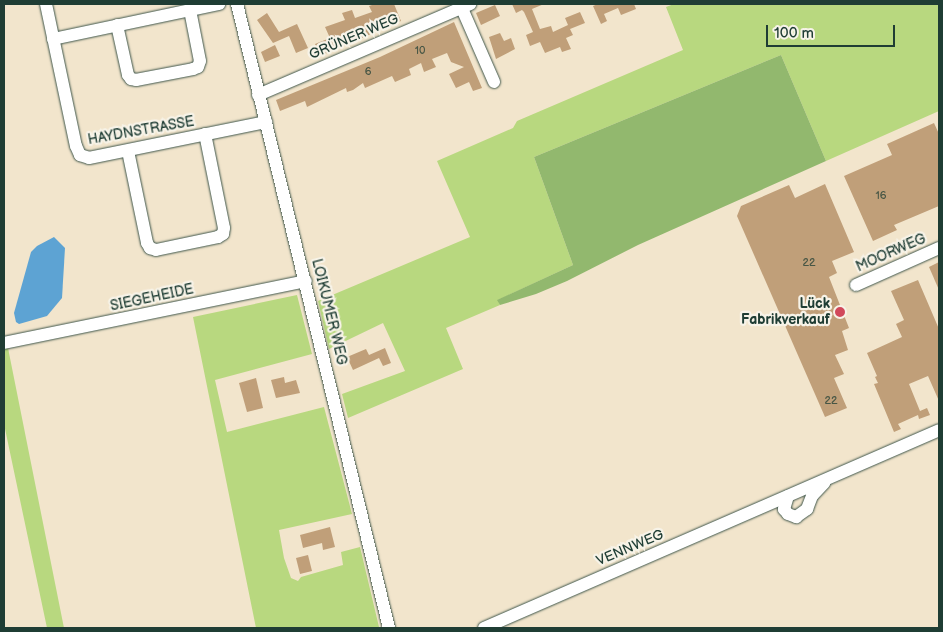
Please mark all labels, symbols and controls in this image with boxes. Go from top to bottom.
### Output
street label: GRÜNER WEG [306,10,402,64]
scale bar [768,15,897,47]
text: 100 m [774,24,814,43]
house number: 10 [415,44,425,58]
house number: 6 [365,65,371,79]
street label: HAYDNSTRASSE [87,113,195,149]
house number: 16 [876,189,886,203]
street label: MOORWEG [854,230,928,276]
house number: 22 [803,256,815,270]
street label: LOIKUMER WEG [308,257,350,367]
street label: SIEGEHEIDE [109,281,195,315]
place label: Lück Fabrikverkauf [741,296,830,328]
marker: Lück Fabrikverkauf [834,306,846,318]
house number: 22 [825,394,837,408]
street label: VENNWEG [594,526,666,570]

